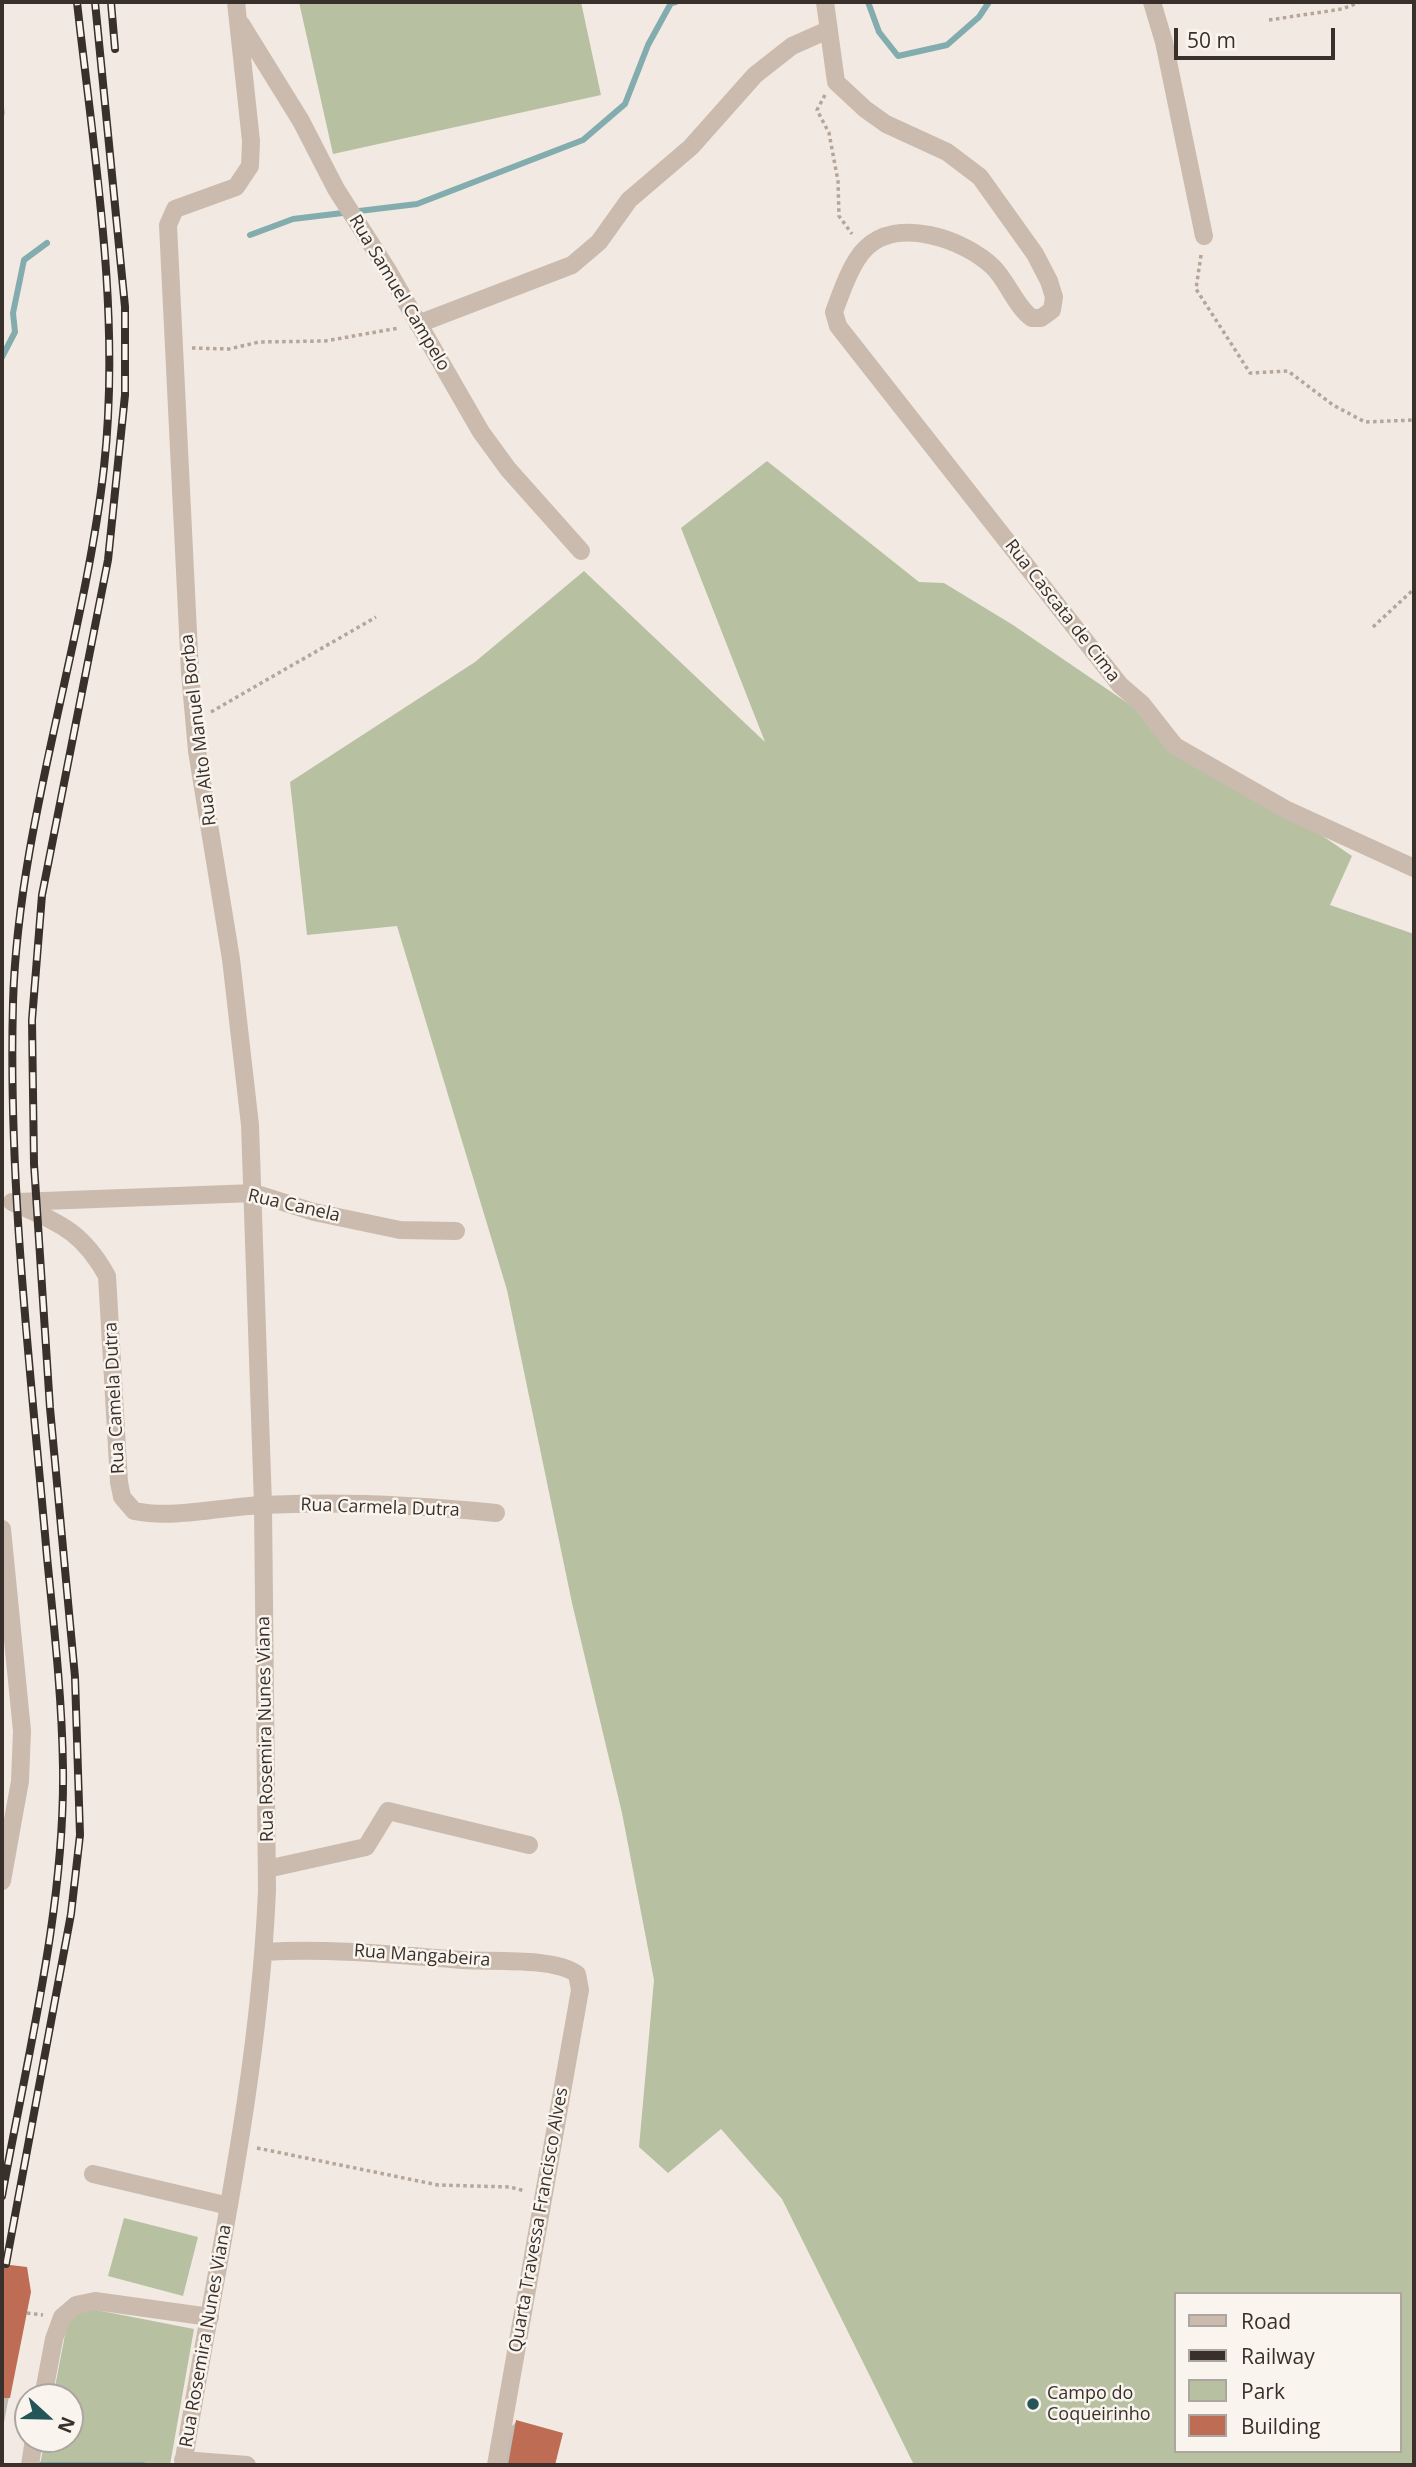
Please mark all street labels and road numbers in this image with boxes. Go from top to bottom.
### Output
street label: Rua Samuel Campelo [344,211,454,375]
street label: Rua Cascata de Cima [1000,535,1124,687]
street label: Rua Alto Manuel Borba [177,633,221,827]
street label: Rua Canela [246,1185,342,1227]
street label: Rua Camela Dutra [100,1322,130,1474]
street label: Rua Carmela Dutra [300,1494,460,1522]
street label: Rua Rosemira Nunes Viana [253,1616,279,1842]
street label: Rua Mangabeira [353,1940,491,1972]
street label: Quarta Travessa Francisco Alves [505,2086,573,2354]
street label: Rua Rosemira Nunes Viana [176,2223,236,2449]

